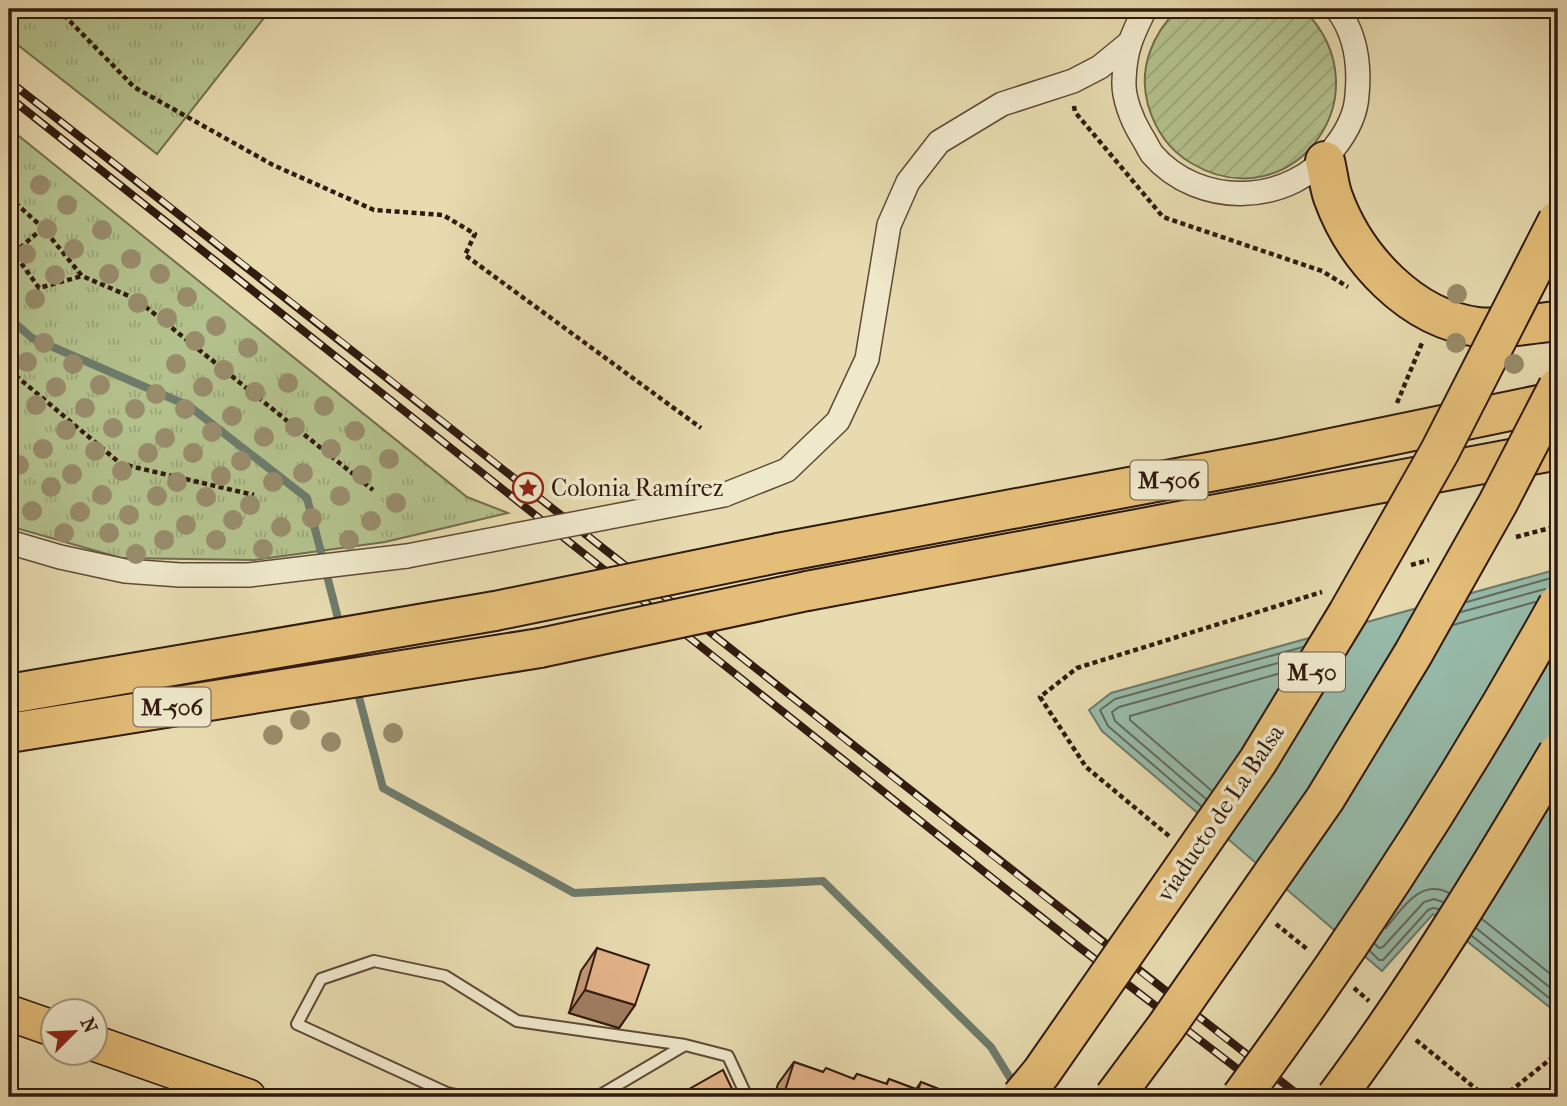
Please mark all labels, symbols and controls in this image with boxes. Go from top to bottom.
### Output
road number: M-506 [1130,460,1208,500]
place icon: Colonia Ramírez [511,471,545,505]
place label: Colonia Ramírez [551,474,724,502]
road number: M-50 [1279,652,1345,692]
road number: M-506 [134,688,210,726]
street label: viaducto de La Balsa [1150,718,1290,907]
north arrow [38,998,108,1068]
text: N [76,1014,102,1037]

